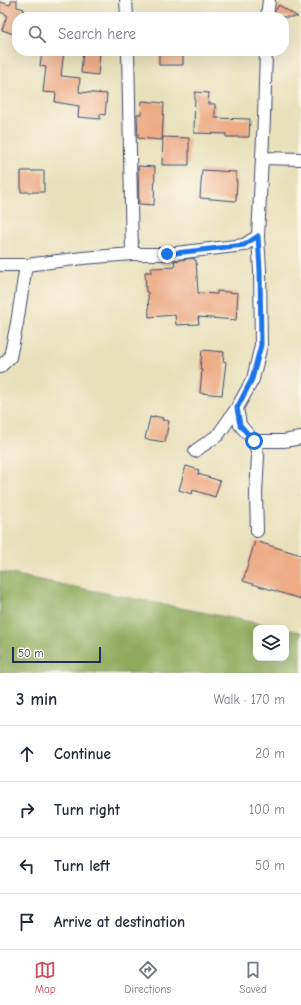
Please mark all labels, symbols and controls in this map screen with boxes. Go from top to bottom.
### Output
search box [12,12,289,56]
icon: search [26,23,48,45]
text: Search here [58,25,136,43]
route end [158,245,176,263]
route start [245,432,263,450]
map controls [253,625,289,661]
button: layers [253,625,289,661]
scale bar [12,645,101,664]
text: 50 m [18,647,43,660]
text: 3 min [16,690,57,709]
text: Walk · 170 m [213,692,285,707]
icon: ahead [16,743,38,765]
text: Continue [54,745,111,763]
text: 20 m [255,746,285,761]
icon: right [16,799,38,821]
text: Turn right [54,801,120,819]
text: 100 m [249,802,285,817]
icon: left [16,855,38,877]
text: Turn left [54,857,110,875]
text: 50 m [255,858,285,873]
icon: arrive [16,911,38,933]
text: Arrive at destination [54,913,185,931]
tab: Map [34,959,56,996]
tab: Directions [124,959,171,996]
tab: Saved [239,959,267,996]

